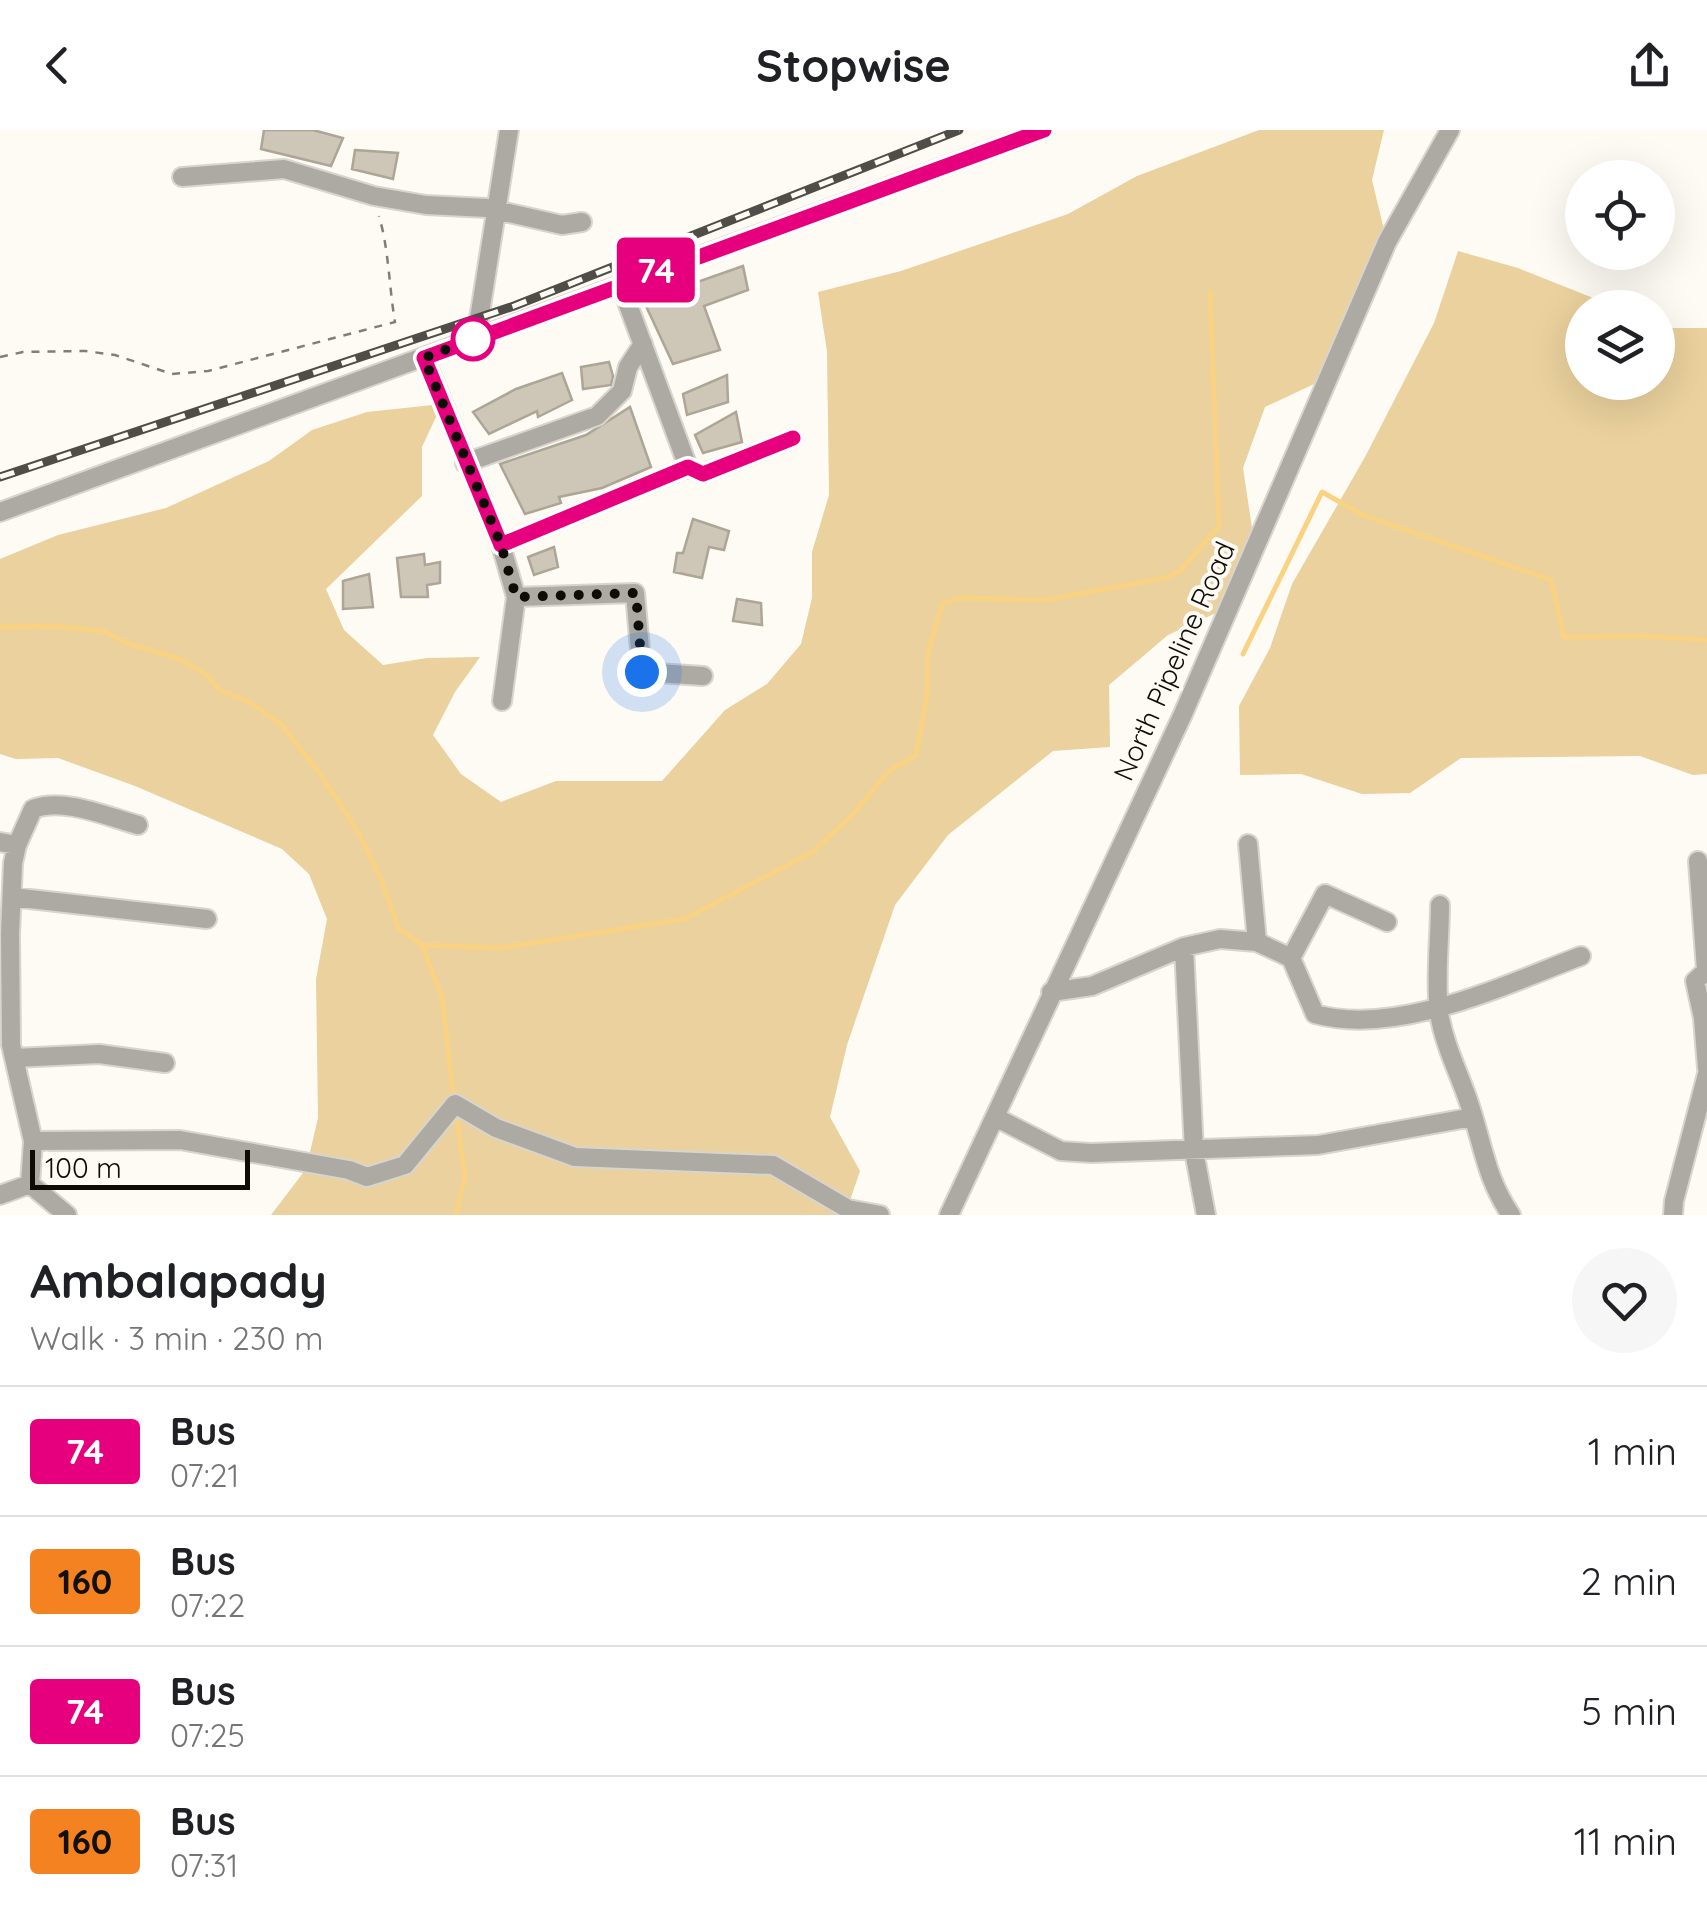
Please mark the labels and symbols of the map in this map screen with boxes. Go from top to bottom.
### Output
line badge: 74 [611,238,701,302]
unlabelled marker [452,318,494,360]
street label: North Pipeline Road [1105,536,1242,786]
your location [617,647,667,697]
scale bar [30,1145,250,1190]

